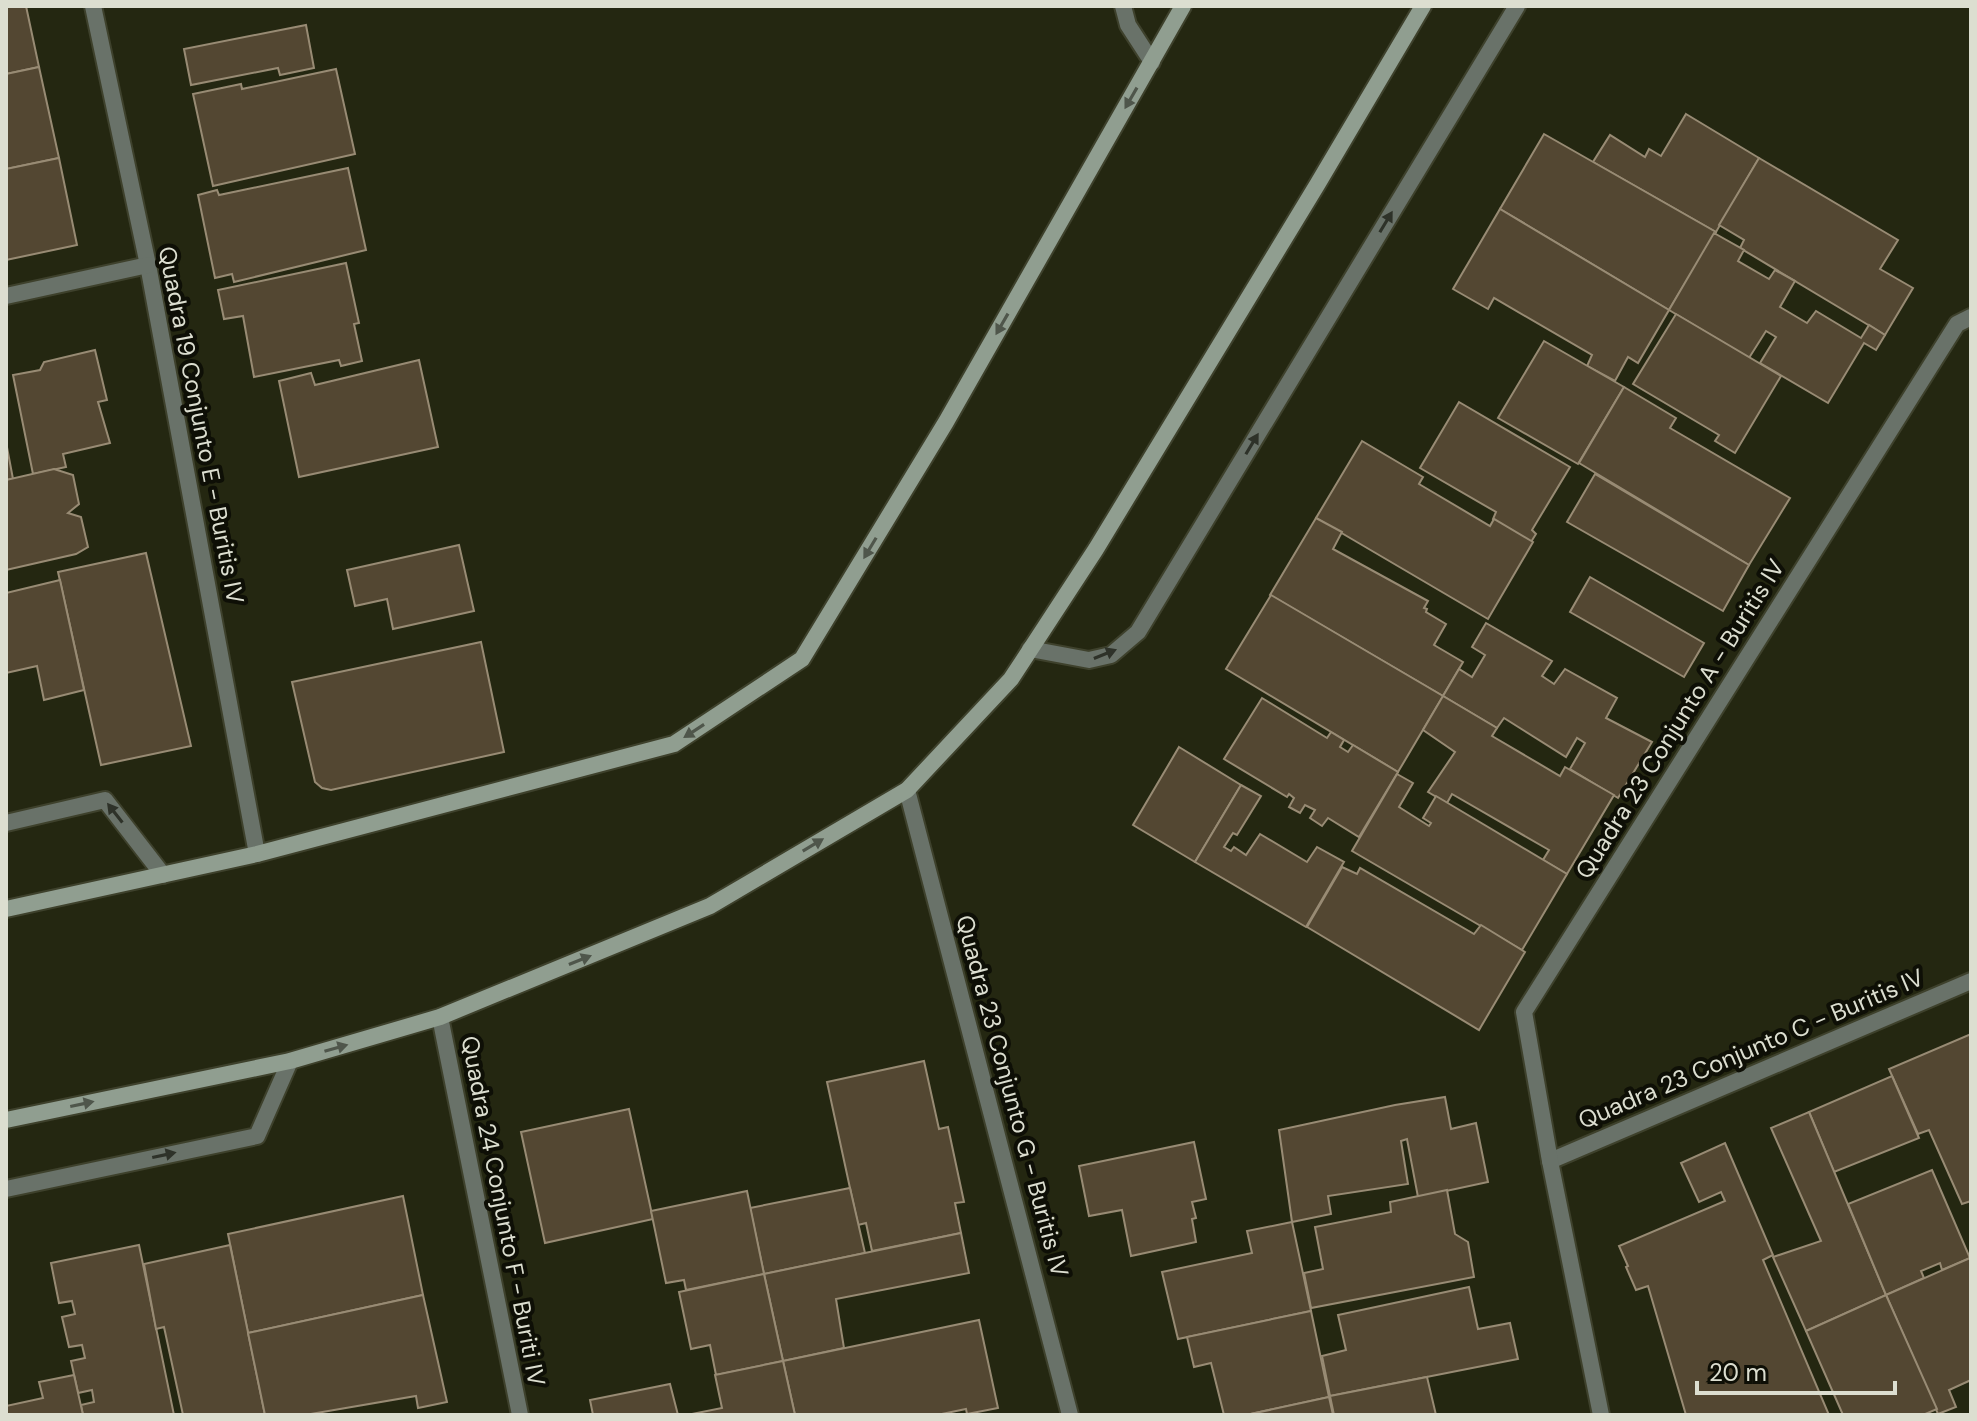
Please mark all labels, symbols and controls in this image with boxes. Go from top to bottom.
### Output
one-way arrow [1124,87,1138,109]
one-way arrow [1379,211,1393,233]
street label: Quadra 19 Conjunto E - Buritis IV [152,244,251,606]
one-way arrow [995,313,1009,335]
one-way arrow [1245,433,1259,455]
one-way arrow [863,537,877,559]
street label: Quadra 23 Conjunto A - Buritis IV [1568,553,1791,884]
one-way arrow [1094,647,1118,660]
one-way arrow [683,723,705,737]
one-way arrow [108,803,124,823]
one-way arrow [802,838,824,852]
street label: Quadra 23 Conjunto G - Buritis IV [949,911,1076,1280]
one-way arrow [568,953,592,966]
street label: Quadra 23 Conjunto C - Buritis IV [1573,961,1928,1136]
street label: Quadra 24 Conjunto F - Buriti IV [454,1033,553,1389]
one-way arrow [324,1041,348,1054]
one-way arrow [70,1098,95,1110]
one-way arrow [152,1148,177,1161]
scale bar [1697,1345,1895,1395]
text: 20 m [1709,1357,1767,1388]

